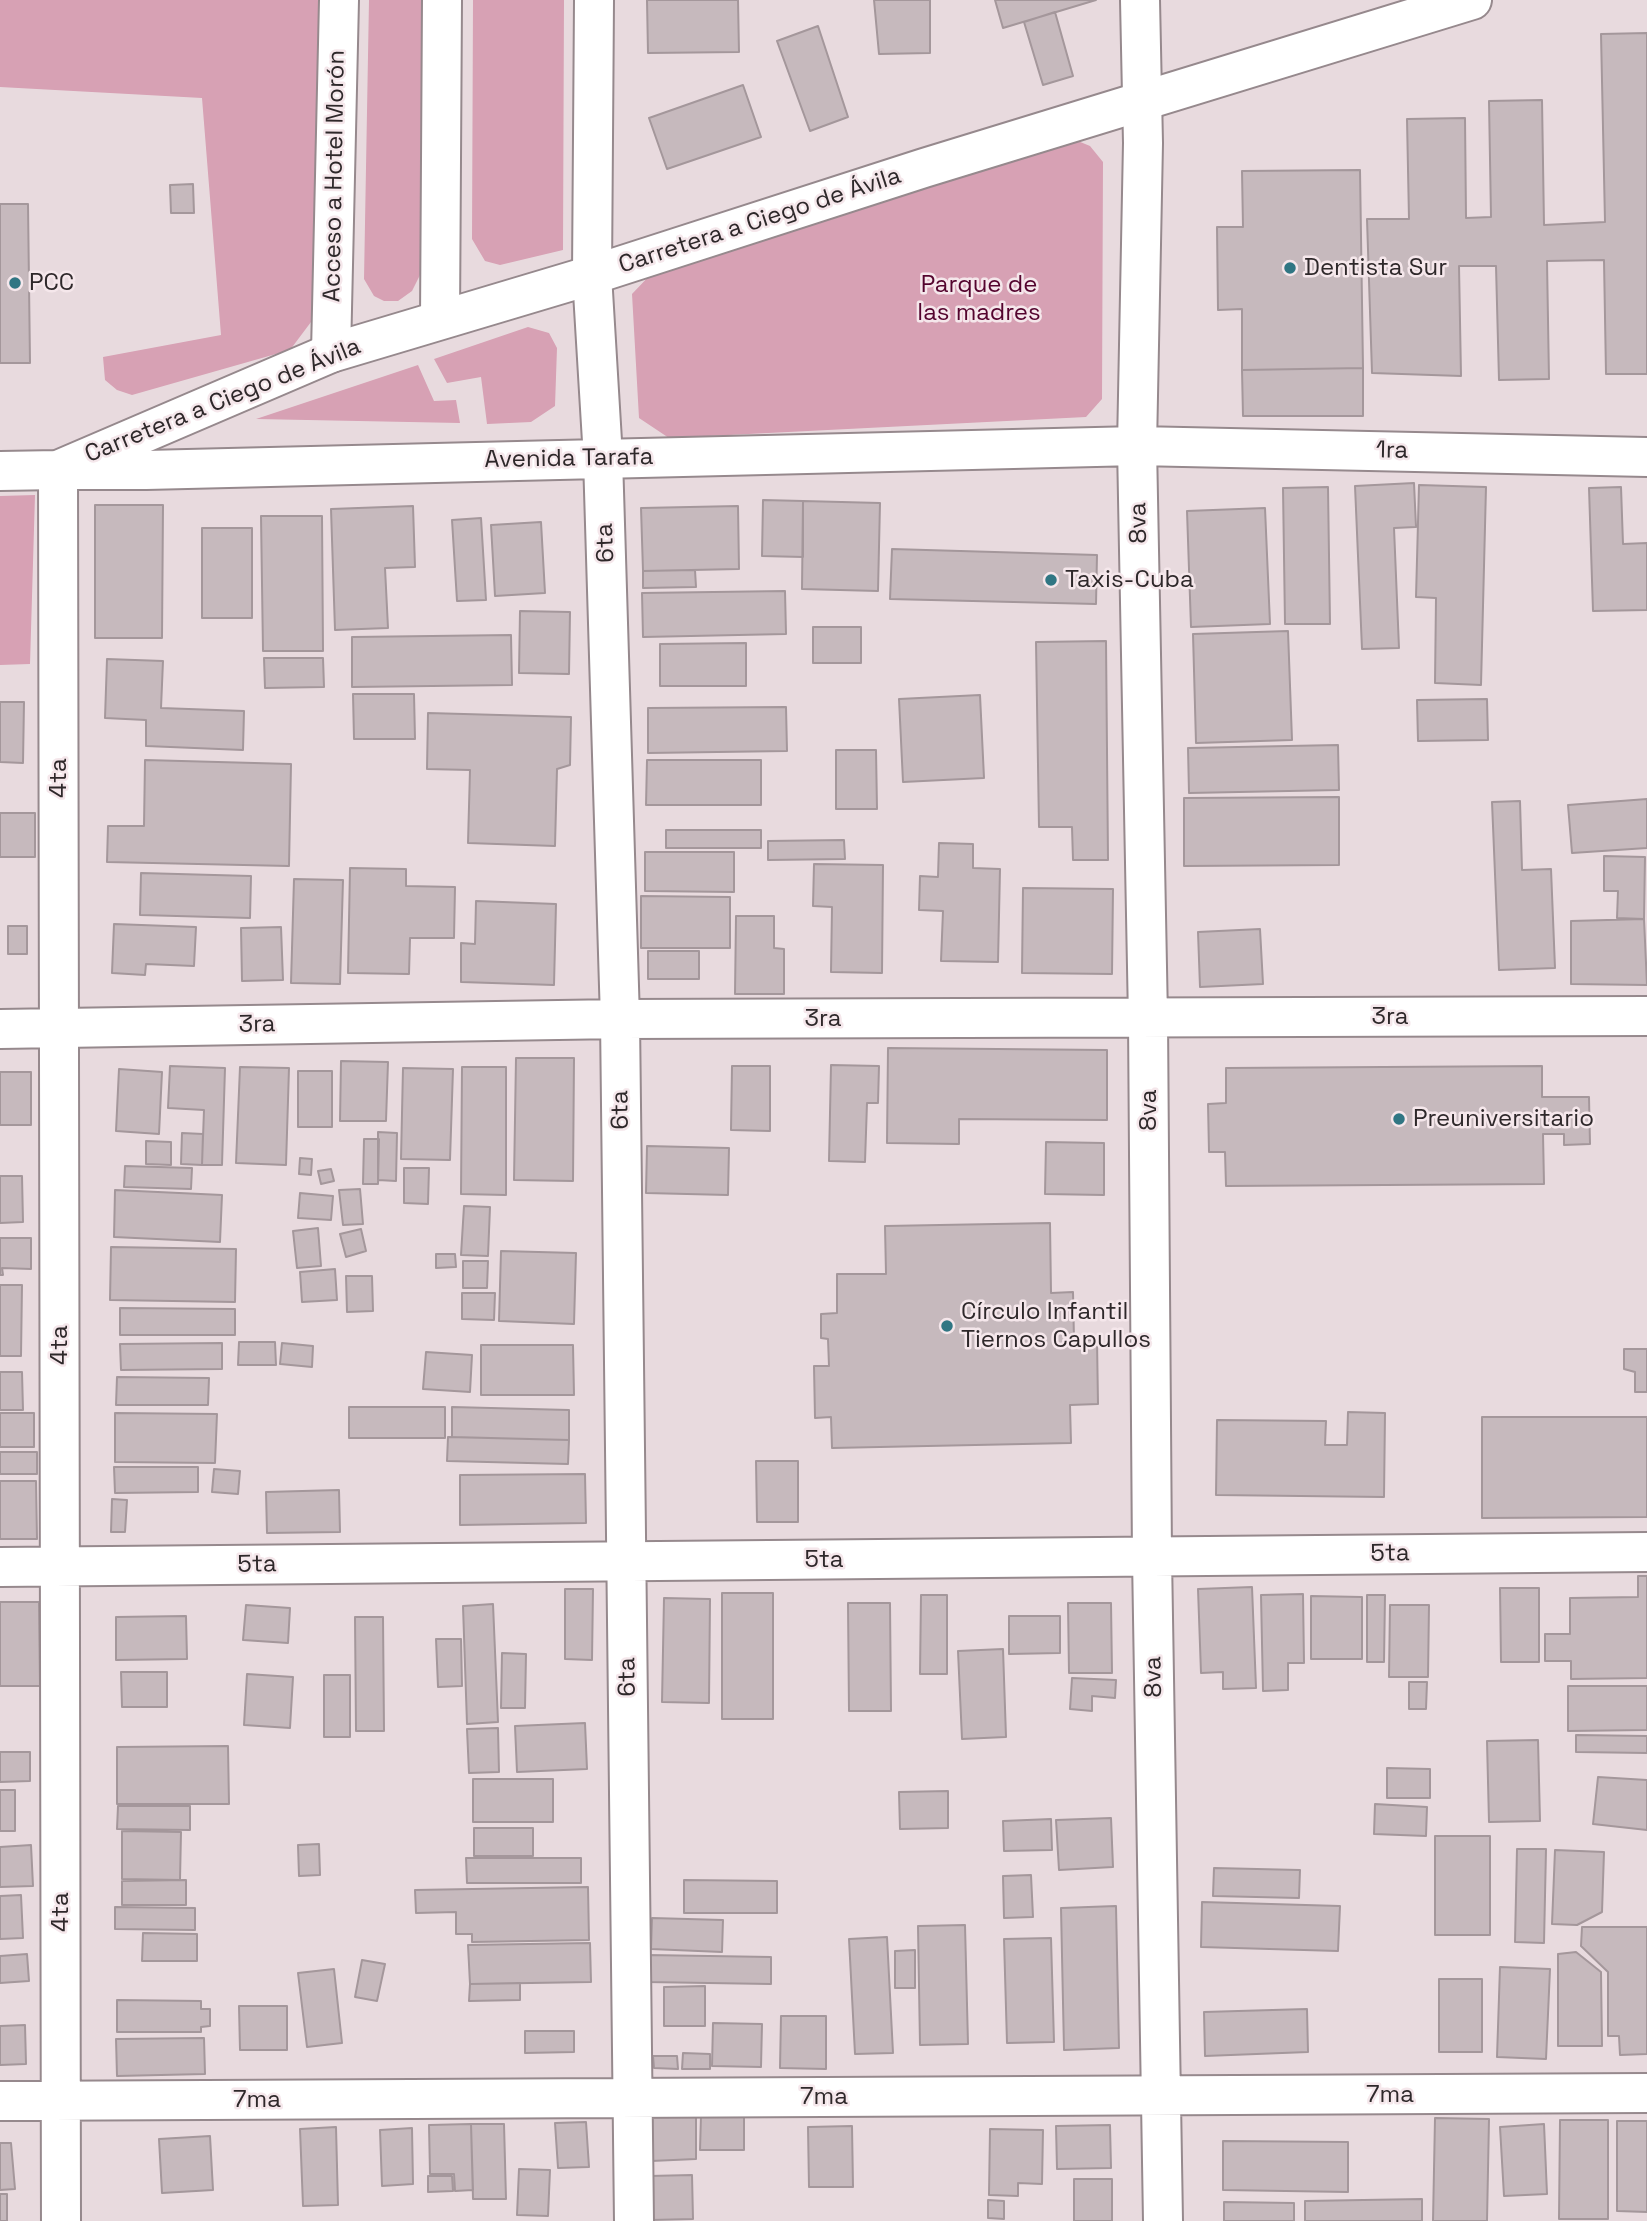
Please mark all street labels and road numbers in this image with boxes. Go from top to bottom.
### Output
street label: Acceso a Hotel Morón [318,50,352,302]
street label: Carretera a Ciego de Ávila [615,162,905,280]
street label: Carretera a Ciego de Ávila [81,332,365,470]
street label: 1ra [1376,436,1408,466]
street label: Avenida Tarafa [484,443,654,475]
street label: 8va [1124,502,1154,544]
street label: 6ta [591,523,621,563]
street label: 4ta [45,758,73,798]
street label: 3ra [1372,1003,1408,1031]
street label: 3ra [805,1005,841,1033]
street label: 3ra [238,1010,276,1040]
street label: 8va [1135,1089,1163,1131]
street label: 6ta [606,1090,636,1130]
street label: 4ta [46,1325,74,1365]
street label: 5ta [1370,1539,1410,1569]
street label: 5ta [804,1546,844,1574]
street label: 5ta [237,1550,277,1580]
street label: 8va [1139,1656,1169,1698]
street label: 6ta [613,1657,643,1697]
street label: 4ta [47,1892,75,1932]
street label: 7ma [1366,2081,1414,2109]
street label: 7ma [800,2083,848,2111]
street label: 7ma [233,2086,281,2114]

